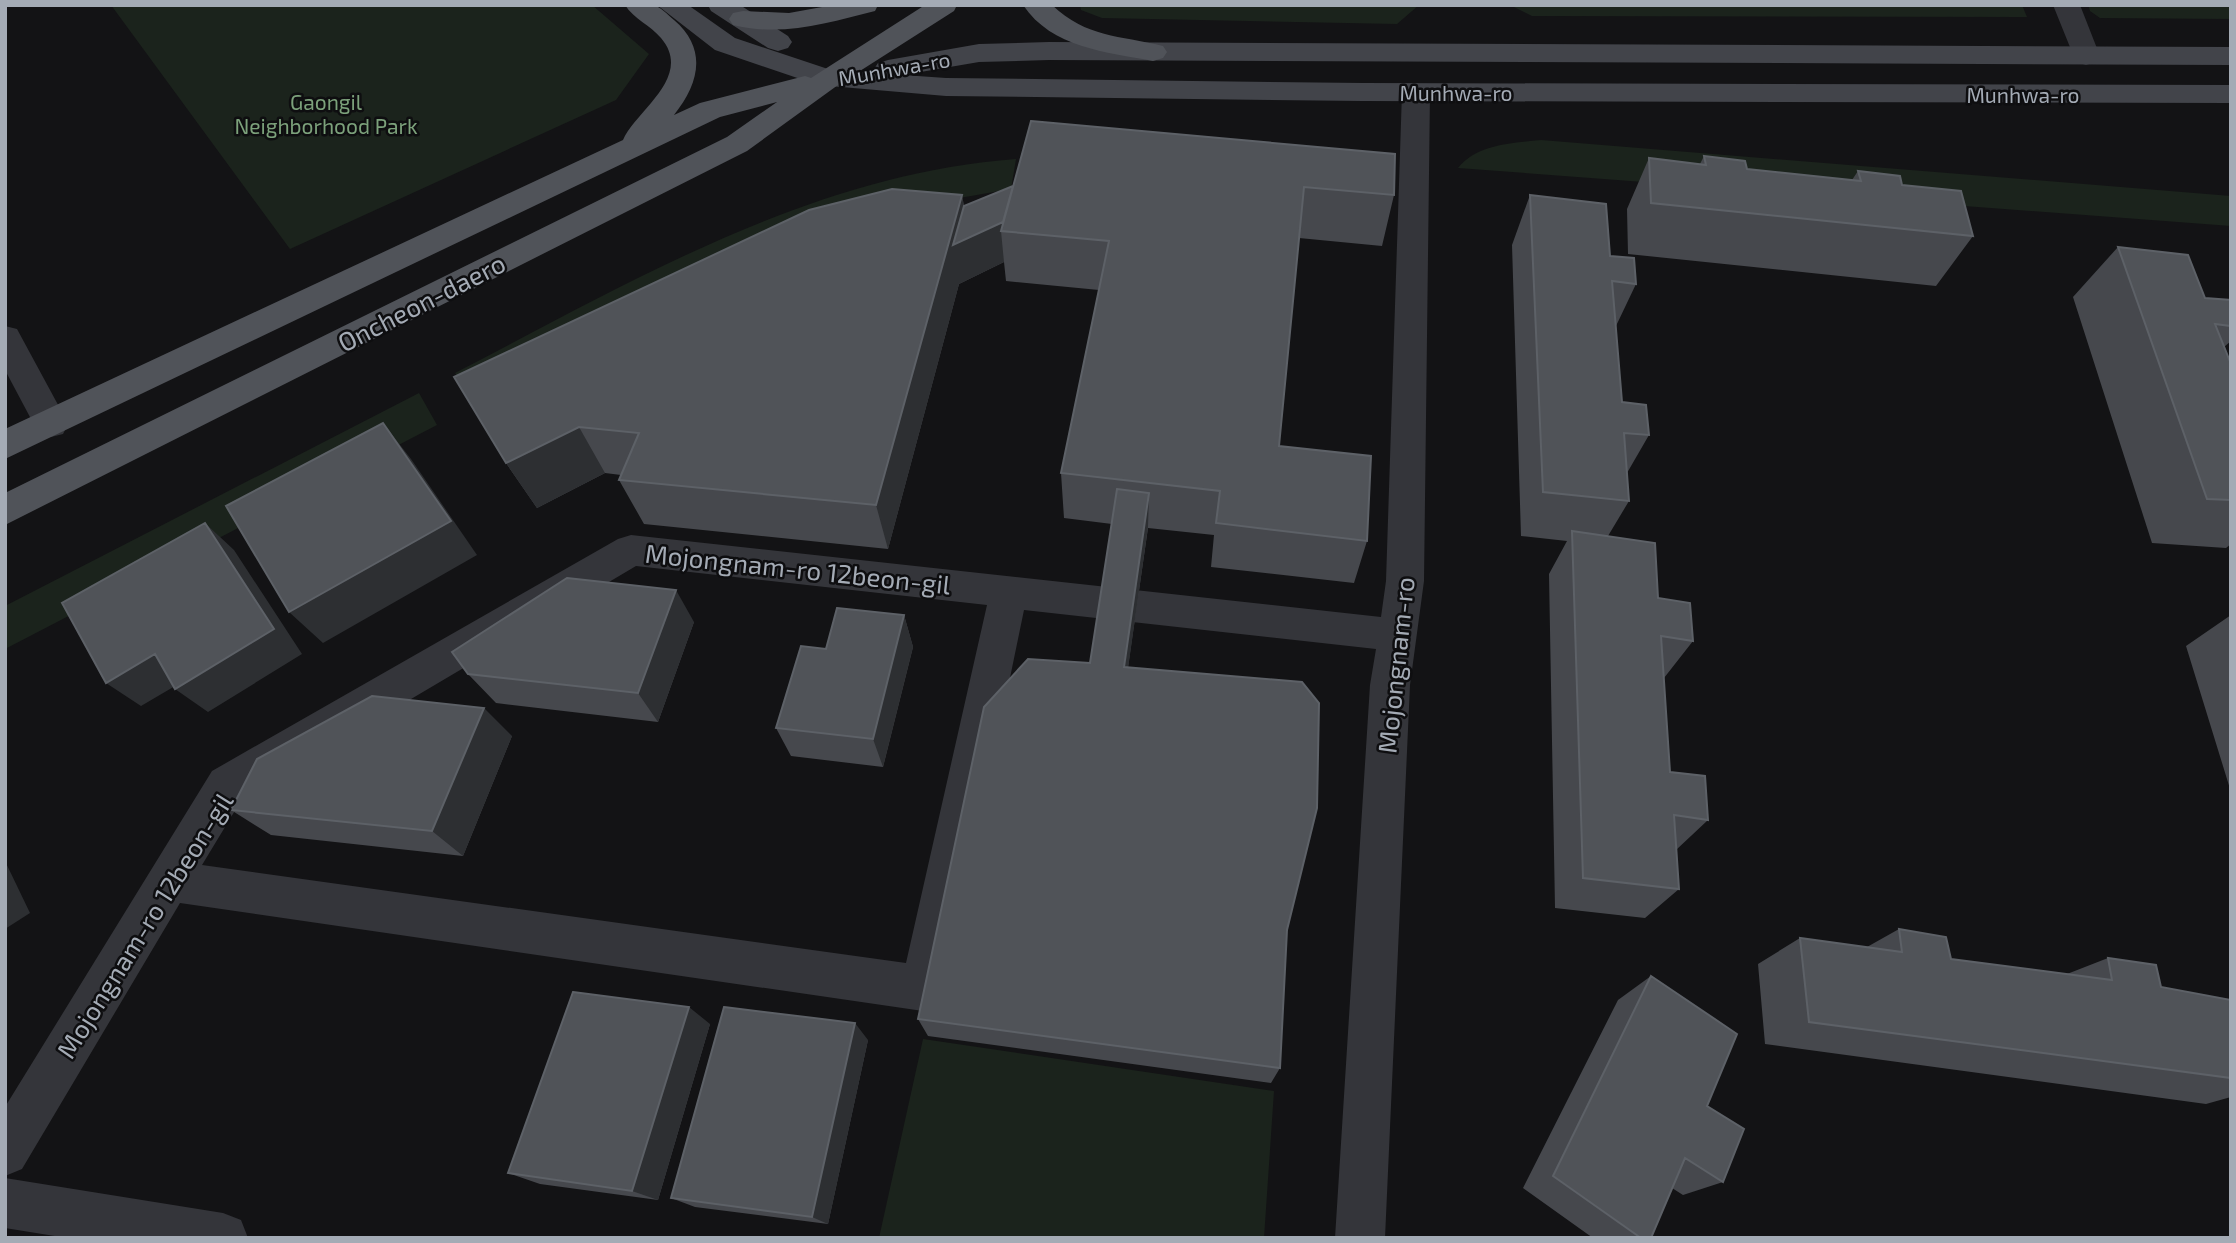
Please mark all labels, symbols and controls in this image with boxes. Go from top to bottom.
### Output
street label: Munhwa-ro [836,46,952,90]
street label: Munhwa-ro [1399,80,1513,105]
street label: Munhwa-ro [1966,82,2080,107]
park label: Gaongil Neighborhood Park [234,89,418,138]
street label: Oncheon-daero [332,246,510,358]
street label: Mojongnam-ro 12beon-gil [644,537,953,599]
street label: Mojongnam-ro [1370,575,1420,755]
street label: Mojongnam-ro 12beon-gil [50,786,239,1063]

